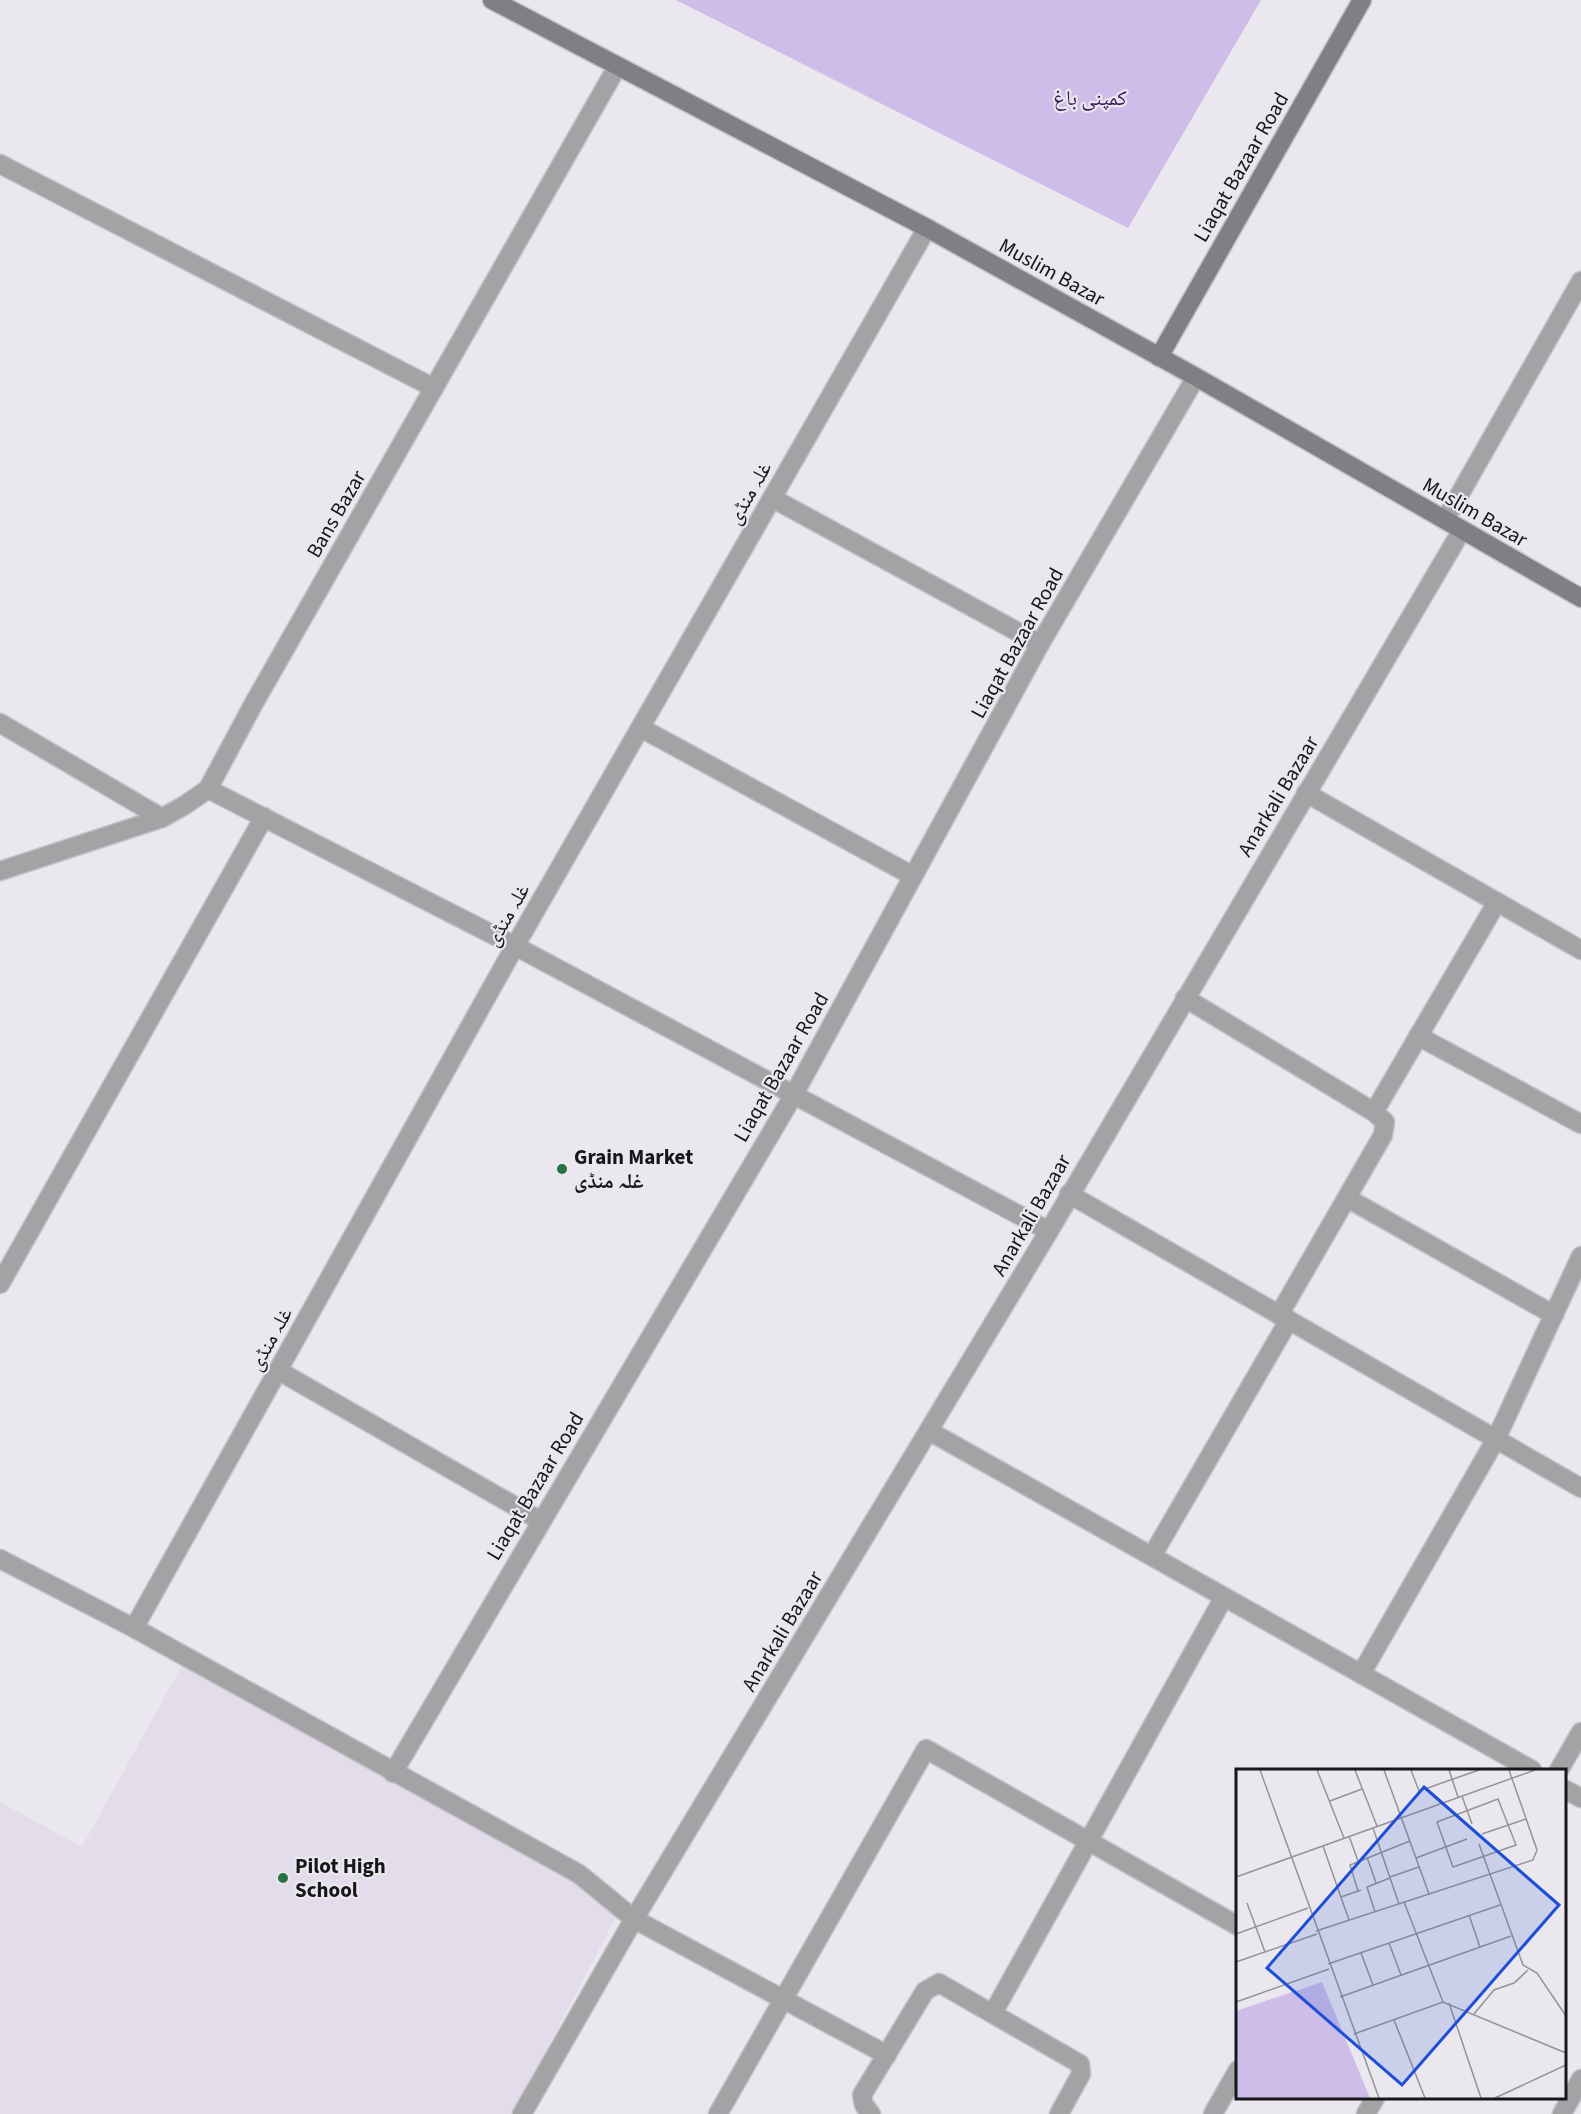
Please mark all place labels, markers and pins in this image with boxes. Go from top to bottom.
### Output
place label: Grain Market غلہ منڈی [574,1142,693,1196]
marker: Grain Market غلہ منڈی [555,1162,569,1176]
place label: Pilot High School [295,1851,386,1905]
marker: Pilot High School [276,1871,290,1885]

